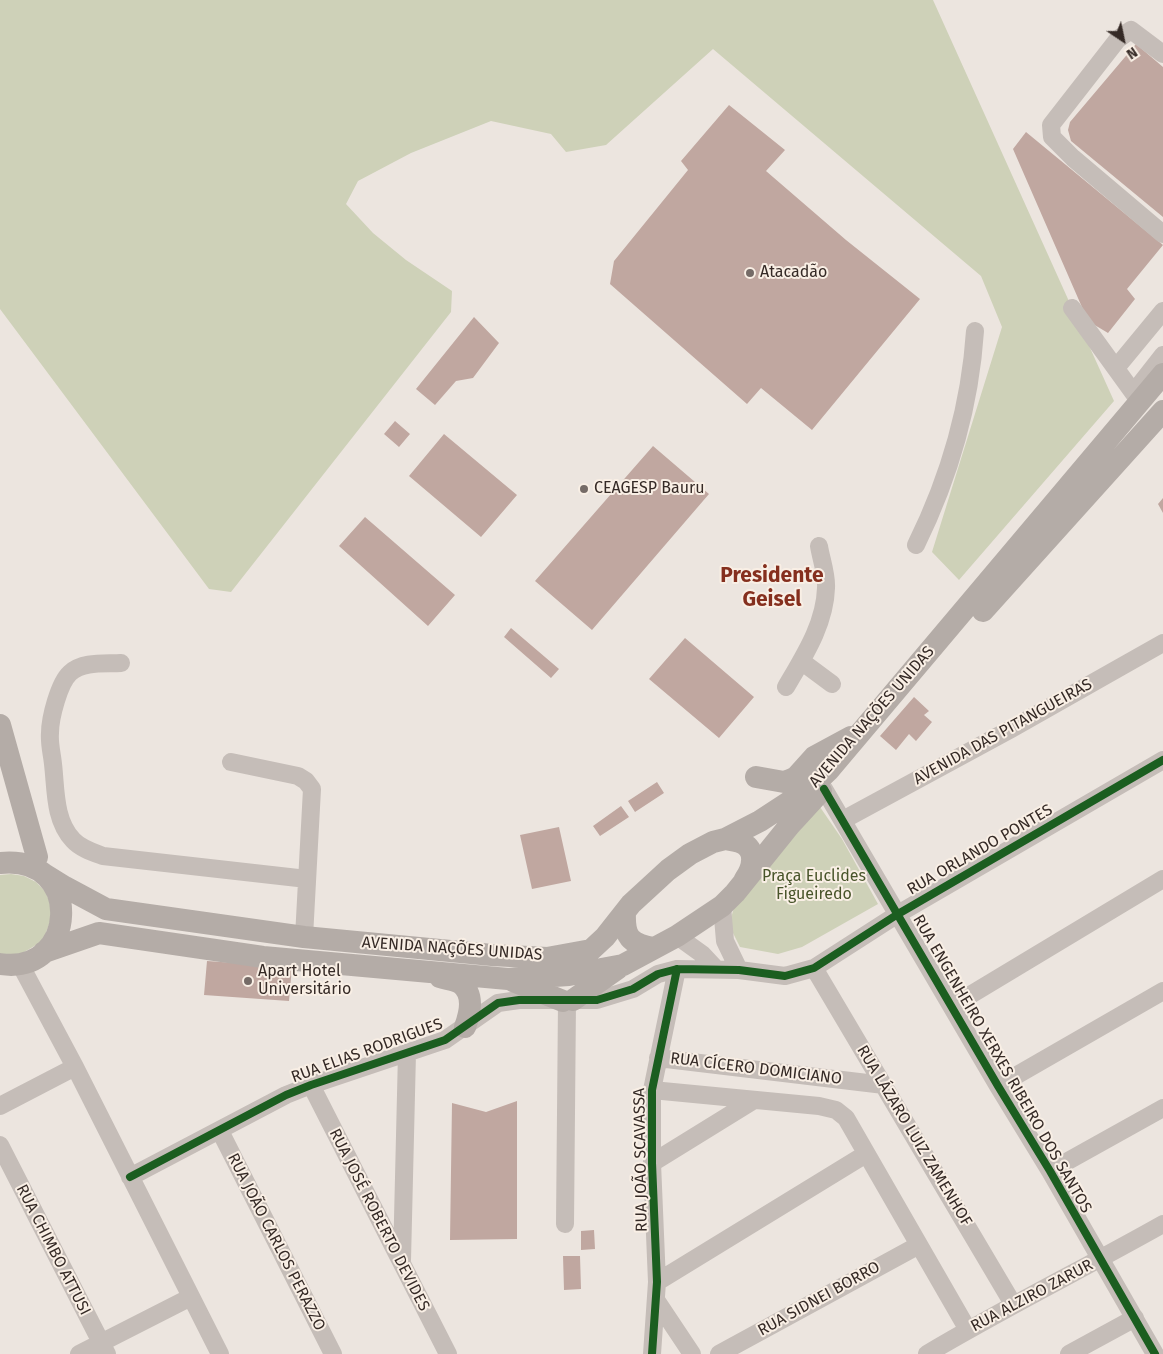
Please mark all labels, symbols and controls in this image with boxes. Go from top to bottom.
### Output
north arrow [1098,15,1148,65]
text: N [1123,43,1140,62]
place label: Atacadão [760,263,827,283]
marker: Atacadão [744,267,756,279]
place label: CEAGESP Bauru [594,479,705,499]
marker: CEAGESP Bauru [578,483,590,495]
district label: Presidente Geisel [720,563,824,613]
street label: AVENIDA NAÇÕES UNIDAS [805,642,939,792]
street label: AVENIDA DAS PITANGUEIRAS [910,675,1096,789]
street label: RUA ORLANDO PONTES [904,801,1056,899]
park label: Praça Euclides Figueiredo [762,867,866,905]
street label: RUA ENGENHEIRO XERXES RIBEIRO DOS SANTOS [908,911,1096,1217]
street label: AVENIDA NAÇÕES UNIDAS [361,933,543,965]
place label: Apart Hotel Universitário [258,962,351,1000]
marker: Apart Hotel Universitário [242,975,254,987]
street label: RUA ELIAS RODRIGUES [289,1015,445,1087]
street label: RUA LÁZARO LUIZ ZAMENHOF [852,1042,976,1230]
street label: RUA CÍCERO DOMICIANO [669,1049,843,1089]
street label: RUA JOÃO SCAVASSA [630,1088,652,1232]
street label: RUA JOSÉ ROBERTO DEVIDES [325,1126,433,1314]
street label: RUA JOÃO CARLOS PERAZZO [223,1150,329,1334]
street label: RUA CHIMBO ATTUSI [12,1181,94,1319]
street label: RUA ALZIRO ZARUR [968,1256,1096,1336]
street label: RUA SIDNEI BORRO [755,1257,883,1341]

